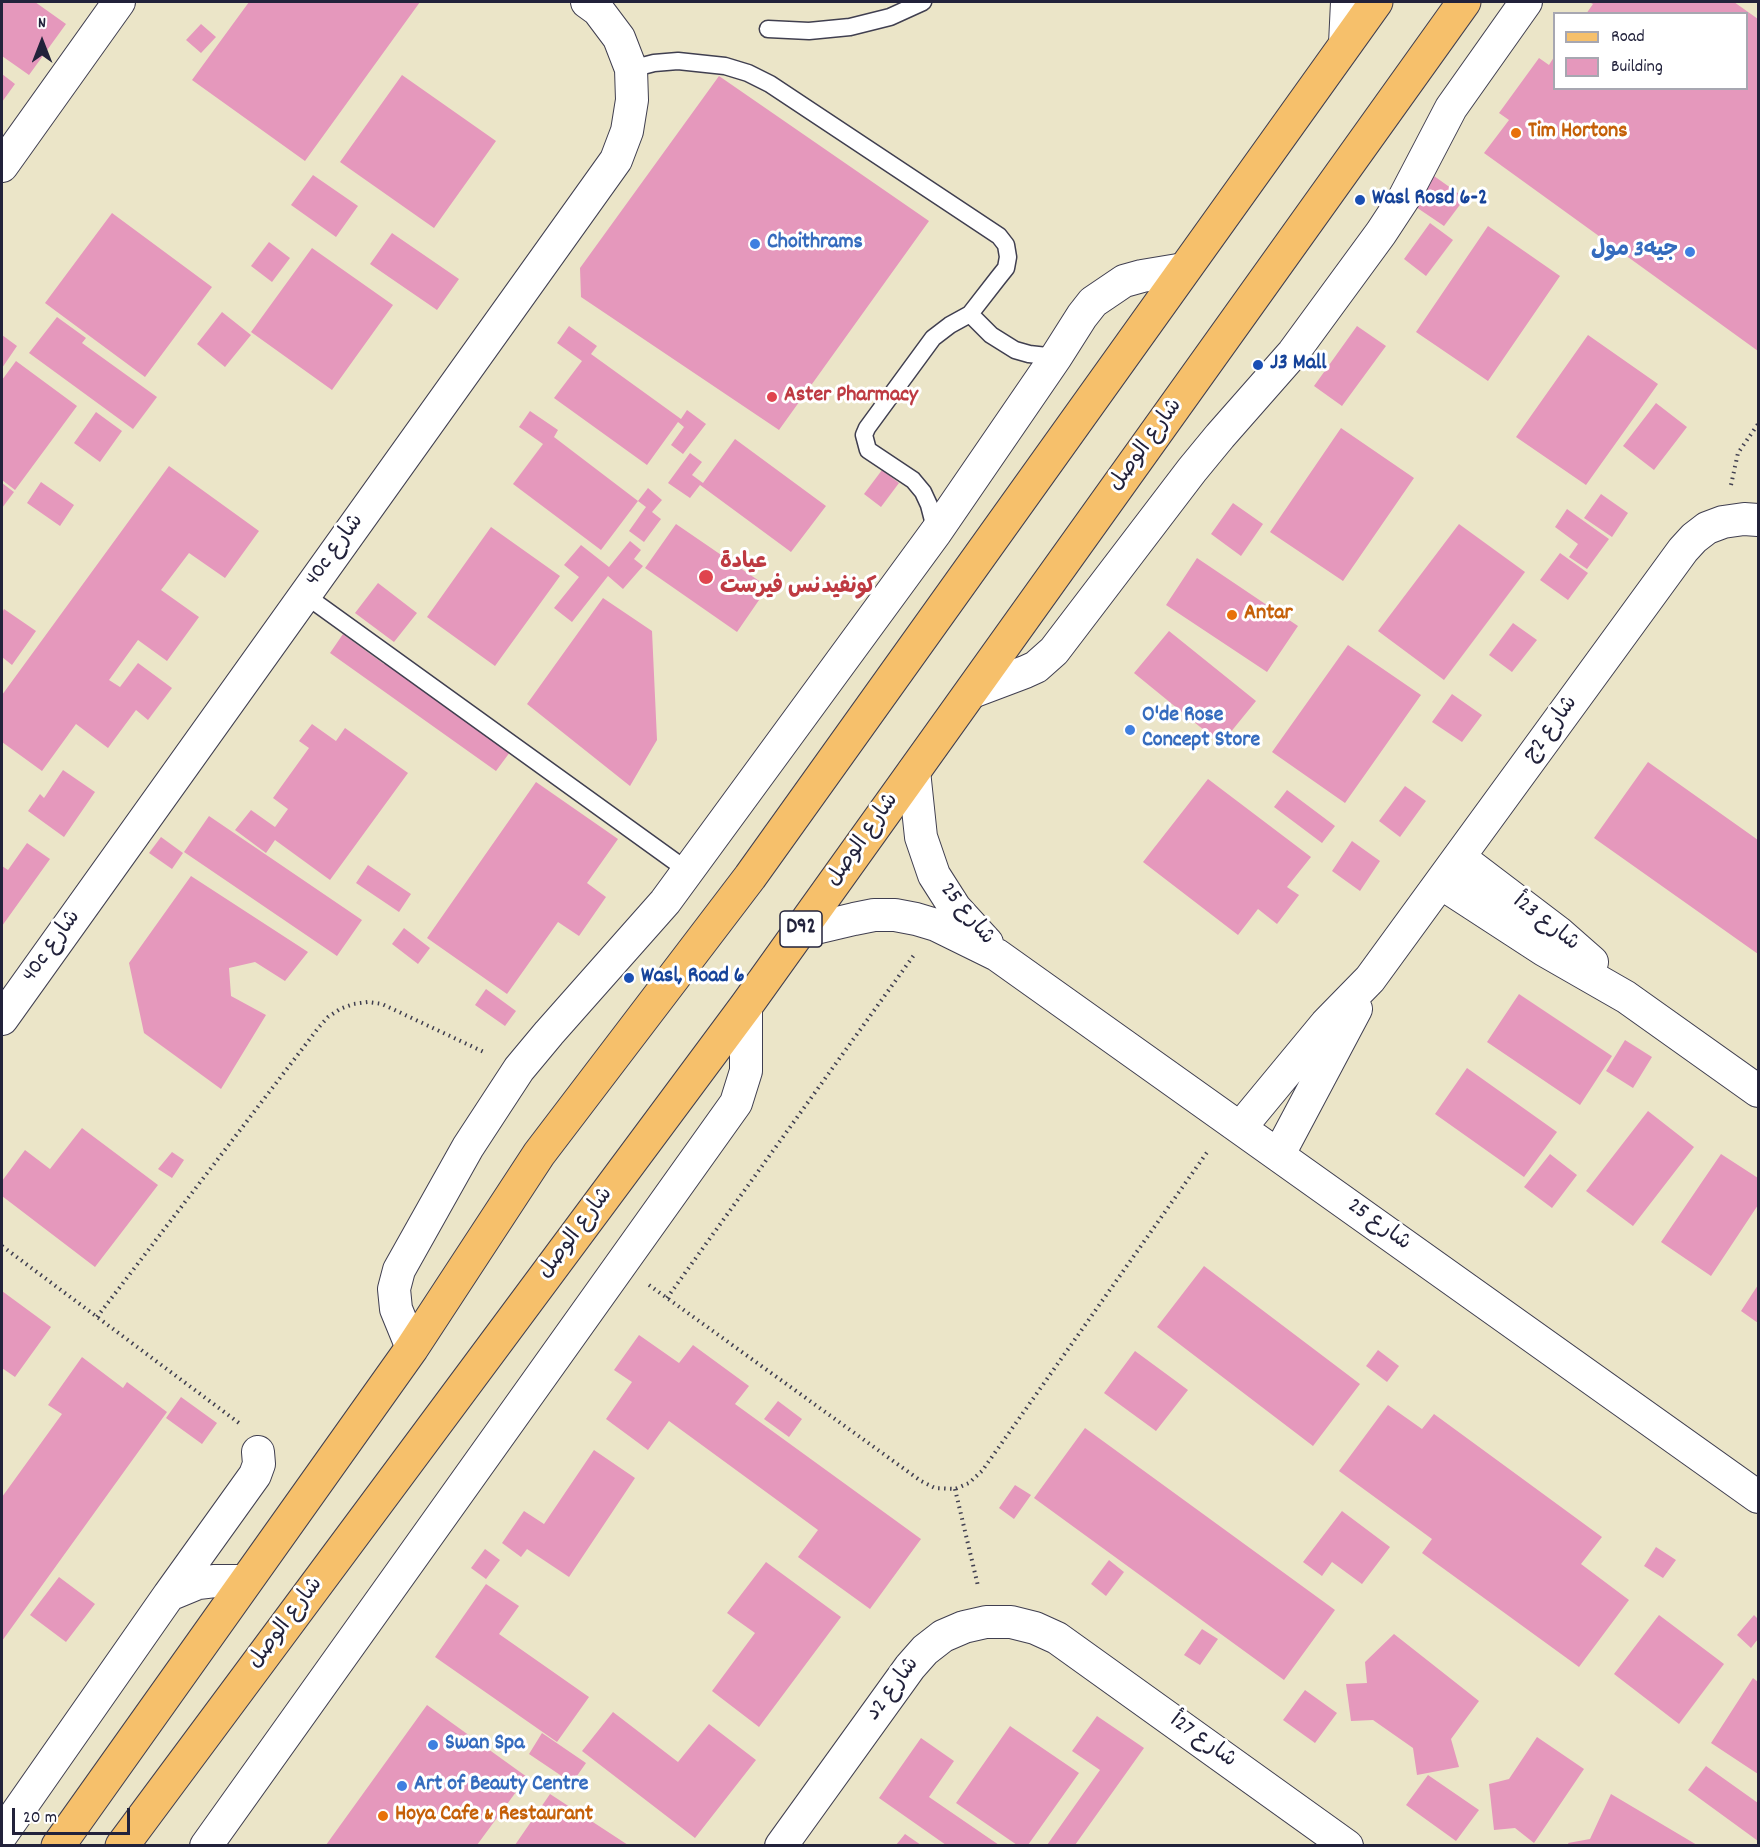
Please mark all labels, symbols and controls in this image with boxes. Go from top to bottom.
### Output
north arrow [12,12,72,72]
text: N [38,12,46,35]
legend [1553,12,1748,90]
text: Road [1611,25,1645,50]
text: Building [1611,55,1663,80]
place label: Tim Hortons [1528,120,1628,146]
marker: Tim Hortons [1509,126,1523,140]
place label: Wasl Rosd 6-2 [1372,187,1488,213]
marker: Wasl Rosd 6-2 [1353,193,1367,207]
place label: Choithrams [767,231,863,257]
marker: Choithrams [748,237,762,251]
place label: جيه3 مول [1591,239,1678,265]
marker: جيه3 مول [1683,245,1697,259]
place label: J3 Mall [1270,352,1326,378]
marker: J3 Mall [1251,358,1265,372]
place label: Aster Pharmacy [784,384,918,410]
marker: Aster Pharmacy [765,390,779,404]
street label: شارع الوصل [1104,394,1190,498]
street label: 40c شارع [301,510,371,592]
place label: عيادة كونفيدنس فيرست [720,551,877,602]
marker: عيادة كونفيدنس فيرست [697,568,715,586]
place label: Antar [1244,602,1293,628]
marker: Antar [1225,608,1239,622]
street label: شارع 2ج [1519,692,1585,768]
place label: O'de Rose Concept Store [1142,704,1260,756]
marker: O'de Rose Concept Store [1123,723,1137,737]
street label: شارع الوصل [822,789,906,893]
street label: شارع 25 [933,879,999,951]
street label: شارع 23أ [1506,890,1584,958]
street label: 40c شارع [18,906,88,988]
road number: D92 [780,911,822,947]
place label: Wasl, Road 6 [641,965,745,991]
marker: Wasl, Road 6 [622,971,636,985]
street label: شارع الوصل [534,1183,620,1285]
street label: شارع 25 [1341,1194,1415,1258]
street label: شارع الوصل [244,1573,330,1675]
street label: شارع 2د [862,1653,926,1727]
street label: شارع 27أ [1163,1709,1241,1775]
place label: Swan Spa [445,1732,525,1758]
marker: Swan Spa [426,1738,440,1752]
place label: Art of Beauty Centre [414,1773,589,1799]
marker: Art of Beauty Centre [395,1779,409,1793]
scale bar [15,1796,134,1834]
place label: Hoya Cafe & Restaurant [395,1803,593,1829]
text: 20 m [23,1806,57,1831]
marker: Hoya Cafe & Restaurant [376,1809,390,1823]

